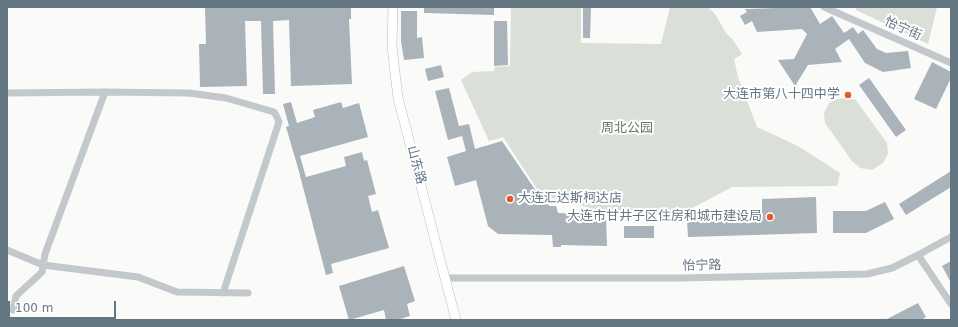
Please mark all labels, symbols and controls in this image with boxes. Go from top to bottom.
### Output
street label: 怡宁街 [882,14,924,44]
place label: 大连市第八十四中学 [723,87,840,103]
marker: 大连市第八十四中学 [843,90,853,100]
park label: 周北公园 [601,121,653,137]
street label: 山东路 [403,144,429,186]
place label: 大连汇达斯柯达店 [518,191,622,207]
marker: 大连汇达斯柯达店 [505,194,515,204]
place label: 大连市甘井子区住房和城市建设局 [567,209,762,225]
marker: 大连市甘井子区住房和城市建设局 [765,212,775,222]
street label: 怡宁路 [682,258,722,274]
scale bar [10,293,118,319]
text: 100 m [15,301,53,315]

